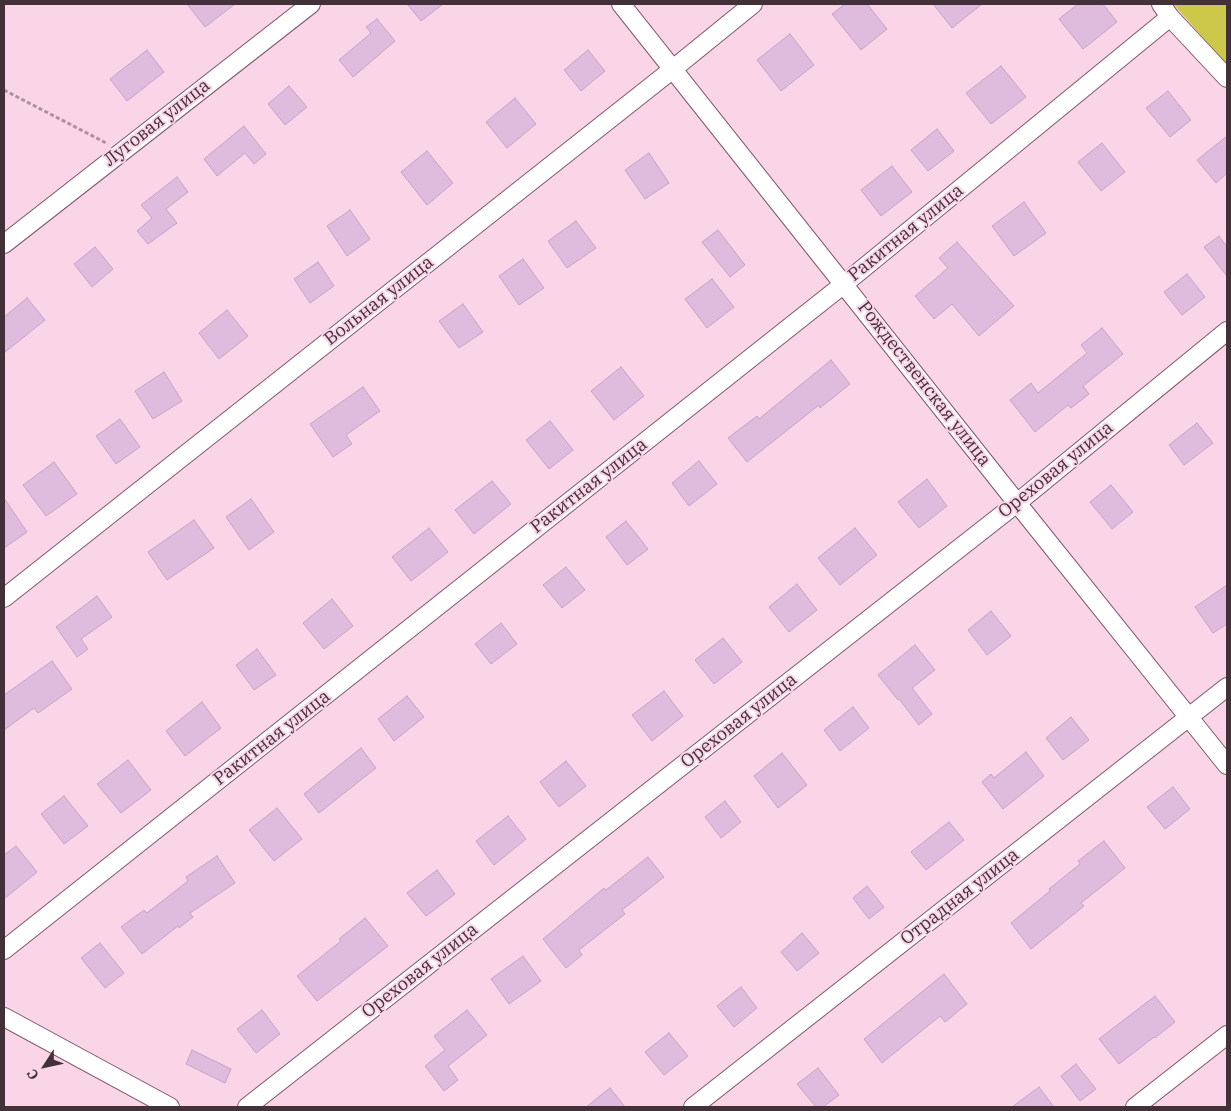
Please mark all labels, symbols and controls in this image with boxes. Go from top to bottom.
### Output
street label: Луговая улица [100,75,214,171]
street label: Ракитная улица [844,180,968,286]
street label: Вольная улица [320,252,438,350]
street label: Рождественская улица [853,297,995,471]
street label: Ореховая улица [994,417,1118,523]
street label: Ракитная улица [526,434,652,538]
street label: Ореховая улица [677,669,801,773]
street label: Ракитная улица [209,686,335,790]
street label: Отрадная улица [897,844,1023,950]
street label: Ореховая улица [358,919,482,1023]
north arrow [20,1041,70,1091]
text: С [23,1066,43,1084]

